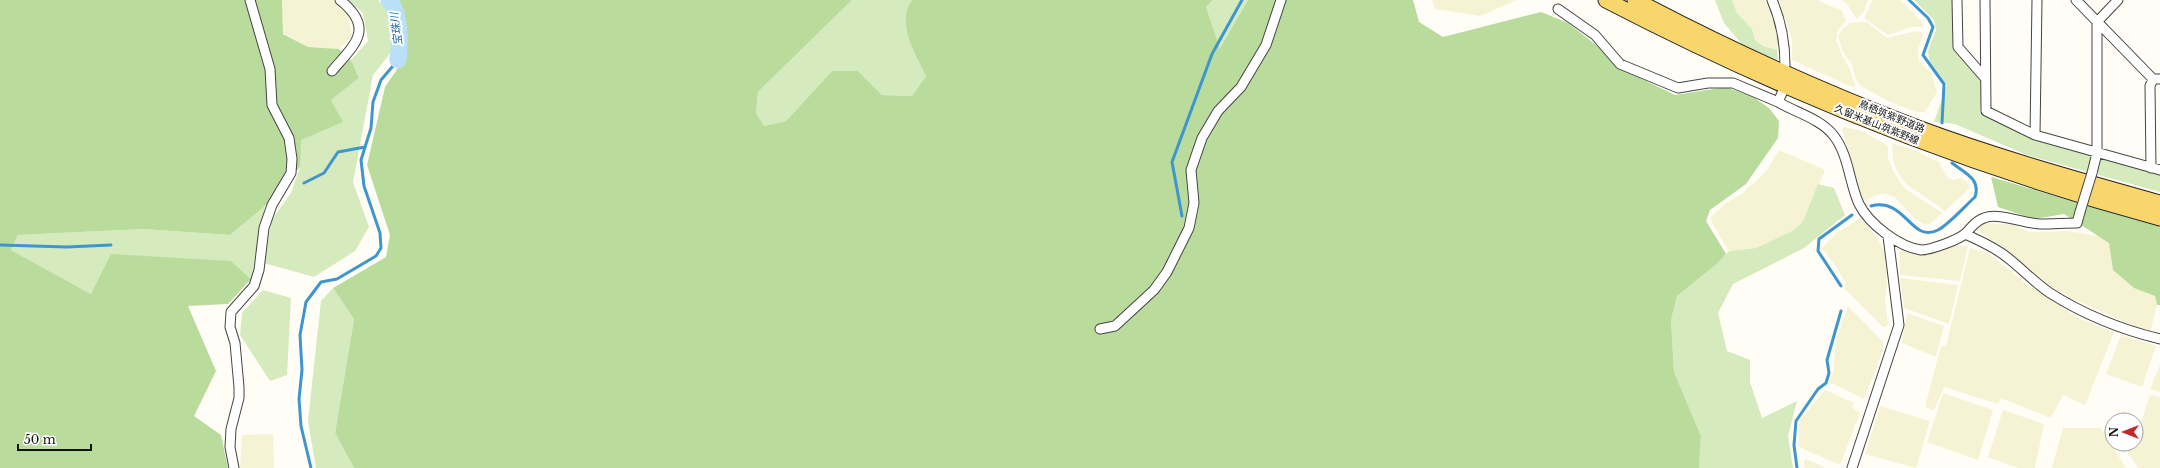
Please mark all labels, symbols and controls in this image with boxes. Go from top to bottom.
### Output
water label: 宝珠川 [387,11,405,46]
street label: 鳥栖筑紫野道路 [1857,97,1927,136]
street label: 久留米基山筑紫野線 [1833,102,1921,147]
north arrow [2104,412,2144,452]
scale bar [18,426,91,452]
text: N [2107,426,2121,437]
text: 50 m [24,432,56,447]

